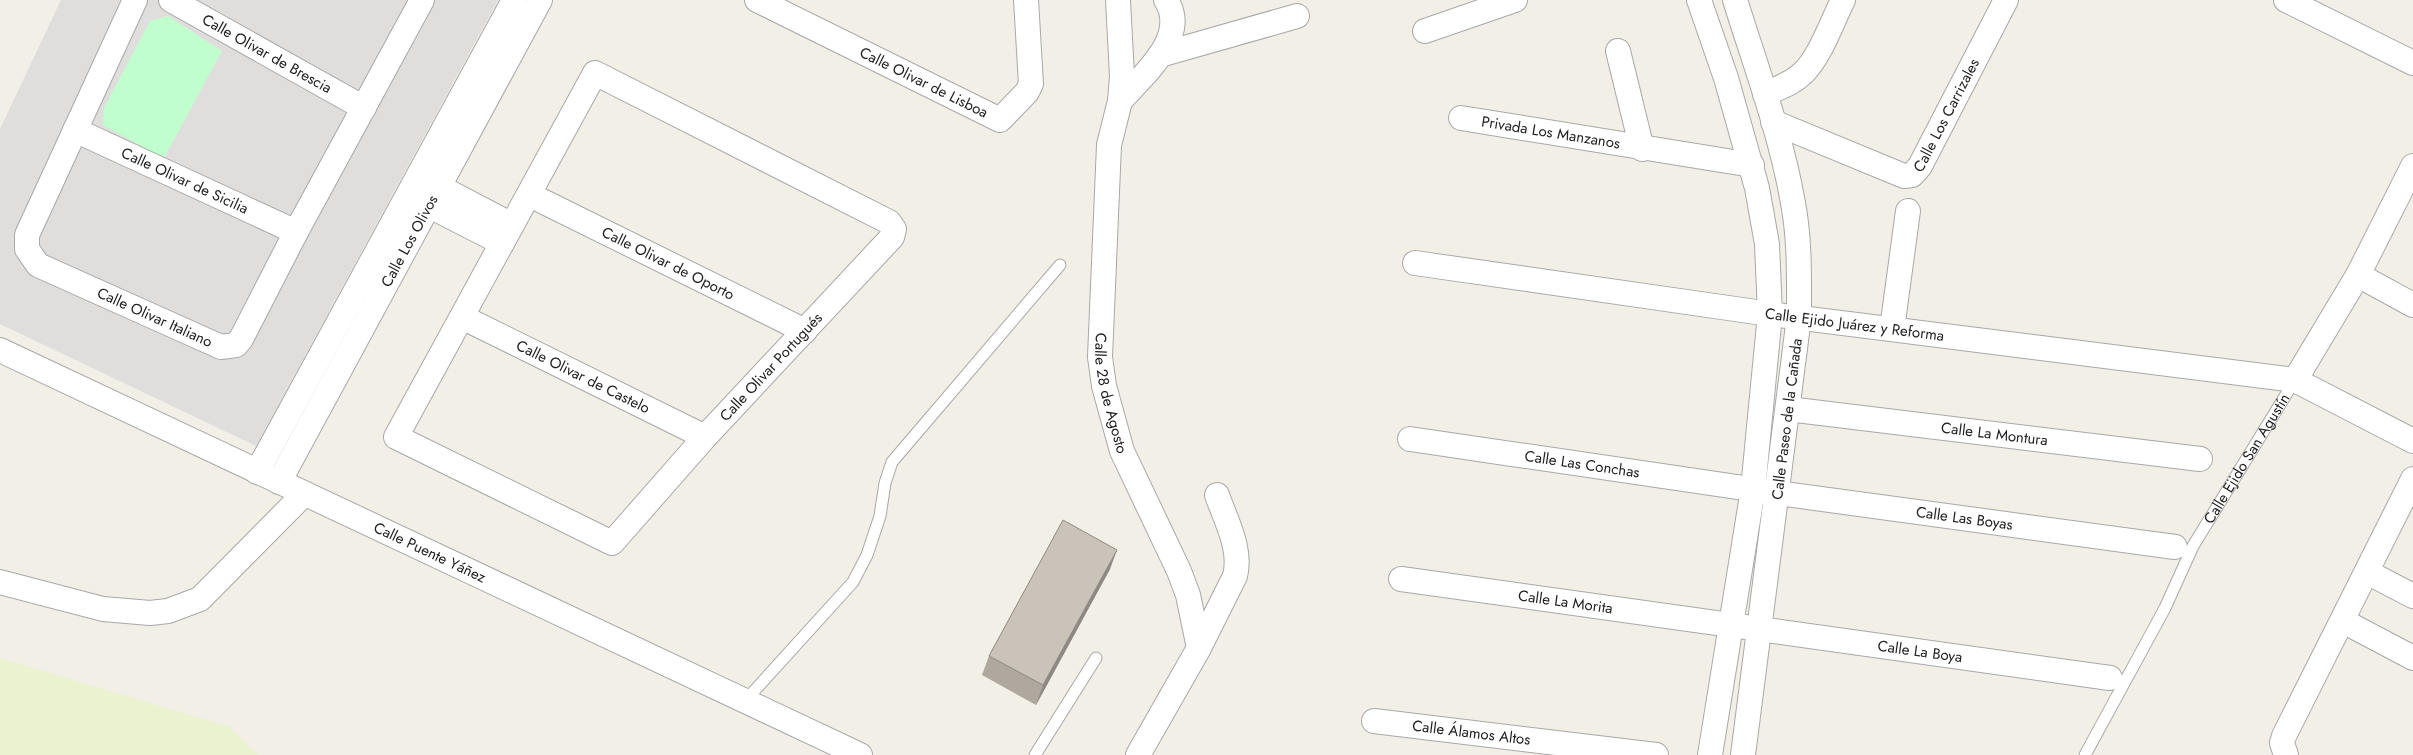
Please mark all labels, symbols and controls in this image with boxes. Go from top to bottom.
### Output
street label: Calle Olivar de Brescia [198,9,336,99]
street label: Calle Olivar de Lisboa [856,41,992,123]
street label: Calle Los Carrizales [1908,55,1985,177]
street label: Privada Los Manzanos [1480,110,1622,155]
street label: Calle Olivar de Sicilia [118,142,252,220]
street label: Calle Los Olivos [376,191,443,291]
street label: Calle Olivar de Oporto [598,221,738,305]
street label: Calle Olivar Italiano [93,282,216,353]
street label: Calle Ejido Juárez y Reforma [1764,302,1946,347]
street label: Calle Olivar Portugués [715,308,827,426]
street label: Calle 28 de Agosto [1089,332,1133,456]
street label: Calle Olivar de Castelo [512,334,654,419]
street label: Calle Paseo de la Cañada [1766,337,1808,501]
street label: Calle Ejido San Agustín [2198,389,2295,528]
street label: Calle La Montura [1940,417,2049,451]
street label: Calle Las Conchas [1523,445,1641,484]
street label: Calle Las Boyas [1915,501,2014,536]
street label: Calle Puente Yáñez [370,516,490,588]
street label: Calle La Morita [1517,584,1614,619]
street label: Calle La Boya [1876,635,1964,668]
street label: Calle Álamos Altos [1411,715,1532,751]

